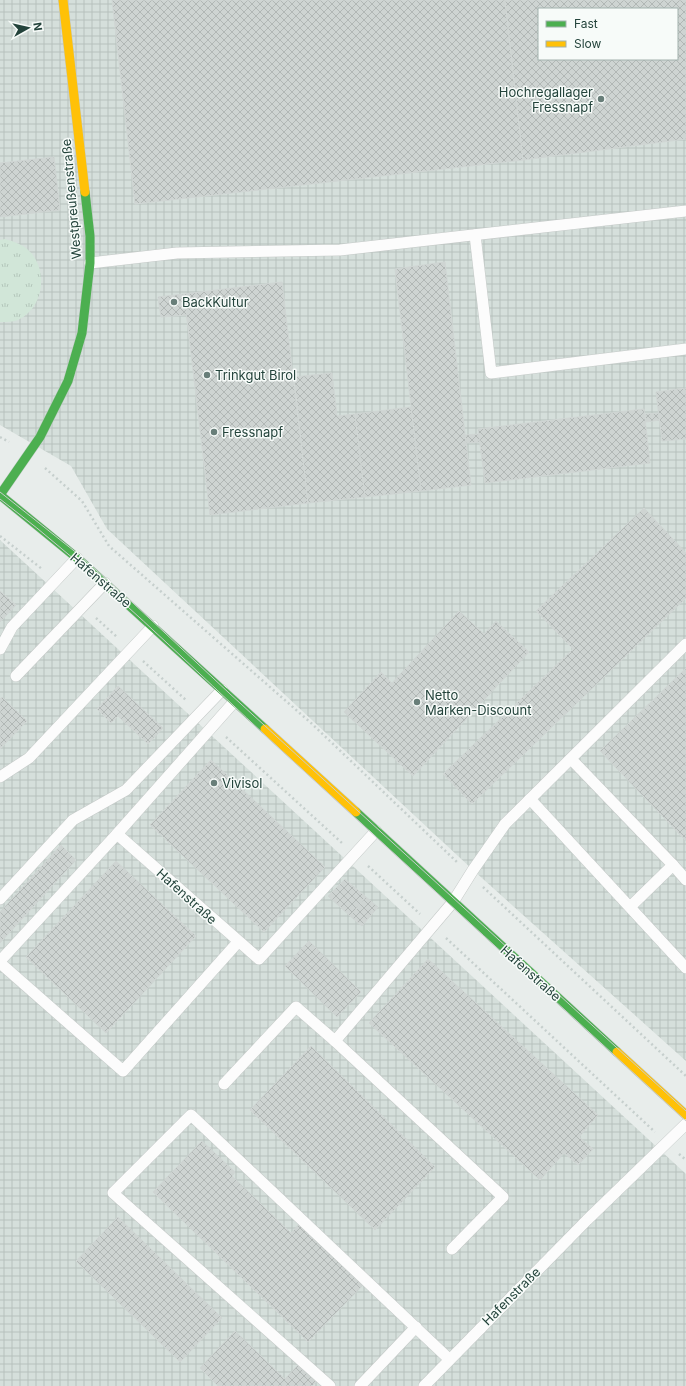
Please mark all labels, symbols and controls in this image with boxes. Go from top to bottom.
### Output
north arrow [8,8,48,48]
legend [538,8,678,60]
text: Fast [574,16,598,31]
text: N [30,21,45,32]
text: Slow [574,36,602,51]
place label: Hochregallager Fressnapf [499,84,593,115]
marker: Hochregallager Fressnapf [596,94,606,104]
street label: Westpreußenstraße [58,138,84,260]
place label: BackKultur [182,294,249,310]
marker: BackKultur [169,297,179,307]
place label: Trinkgut Birol [215,367,296,383]
marker: Trinkgut Birol [202,370,212,380]
place label: Fressnapf [222,424,283,440]
marker: Fressnapf [209,427,219,437]
street label: Hafenstraße [67,549,135,611]
place label: Netto Marken-Discount [425,687,531,718]
marker: Netto Marken-Discount [412,697,422,707]
place label: Vivisol [222,775,262,791]
marker: Vivisol [209,778,219,788]
street label: Hafenstraße [154,865,220,927]
street label: Hafenstraße [498,942,564,1004]
street label: Hafenstraße [479,1264,543,1328]

